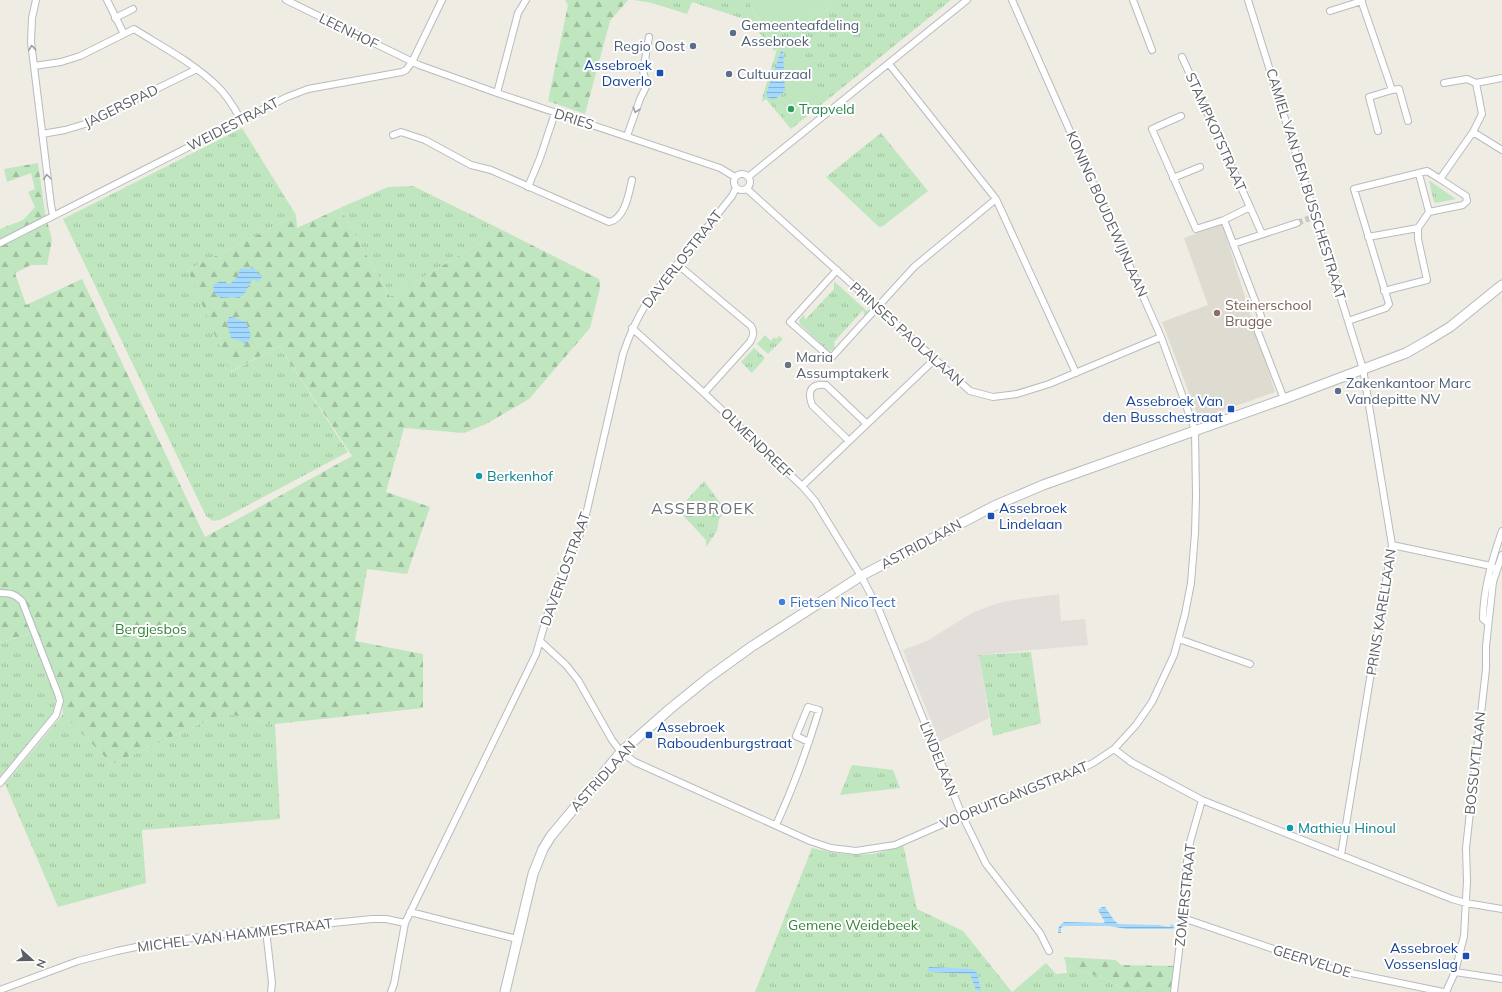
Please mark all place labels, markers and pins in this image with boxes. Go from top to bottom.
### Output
place label: Gemeenteafdeling Assebroek [741,16,859,50]
marker: Gemeenteafdeling Assebroek [728,28,738,38]
place label: Regio Oost [614,37,685,55]
marker: Regio Oost [688,41,698,51]
place label: Assebroek Daverlo [584,56,653,90]
place label: Cultuurzaal [737,65,811,83]
marker: Assebroek Daverlo [655,68,665,78]
marker: Cultuurzaal [724,69,734,79]
place label: Trapveld [799,100,855,118]
marker: Trapveld [786,104,796,114]
place label: Steinerschool Brugge [1225,296,1312,330]
marker: Steinerschool Brugge [1212,308,1222,318]
place label: Maria Assumptakerk [796,348,890,382]
marker: Maria Assumptakerk [783,360,793,370]
place label: Zakenkantoor Marc Vandepitte NV [1346,374,1471,408]
marker: Zakenkantoor Marc Vandepitte NV [1333,386,1343,396]
place label: Assebroek Van den Busschestraat [1102,392,1223,426]
marker: Assebroek Van den Busschestraat [1226,404,1236,414]
place label: Berkenhof [487,467,553,485]
marker: Berkenhof [474,471,484,481]
place label: Assebroek Lindelaan [999,499,1068,533]
marker: Assebroek Lindelaan [986,511,996,521]
place label: Fietsen NicoTect [790,593,896,611]
marker: Fietsen NicoTect [777,597,787,607]
place label: Assebroek Raboudenburgstraat [657,718,792,752]
marker: Assebroek Raboudenburgstraat [644,730,654,740]
place label: Mathieu Hinoul [1298,819,1396,837]
marker: Mathieu Hinoul [1285,823,1295,833]
place label: Assebroek Vossenslag [1384,939,1459,973]
marker: Assebroek Vossenslag [1461,951,1471,961]

